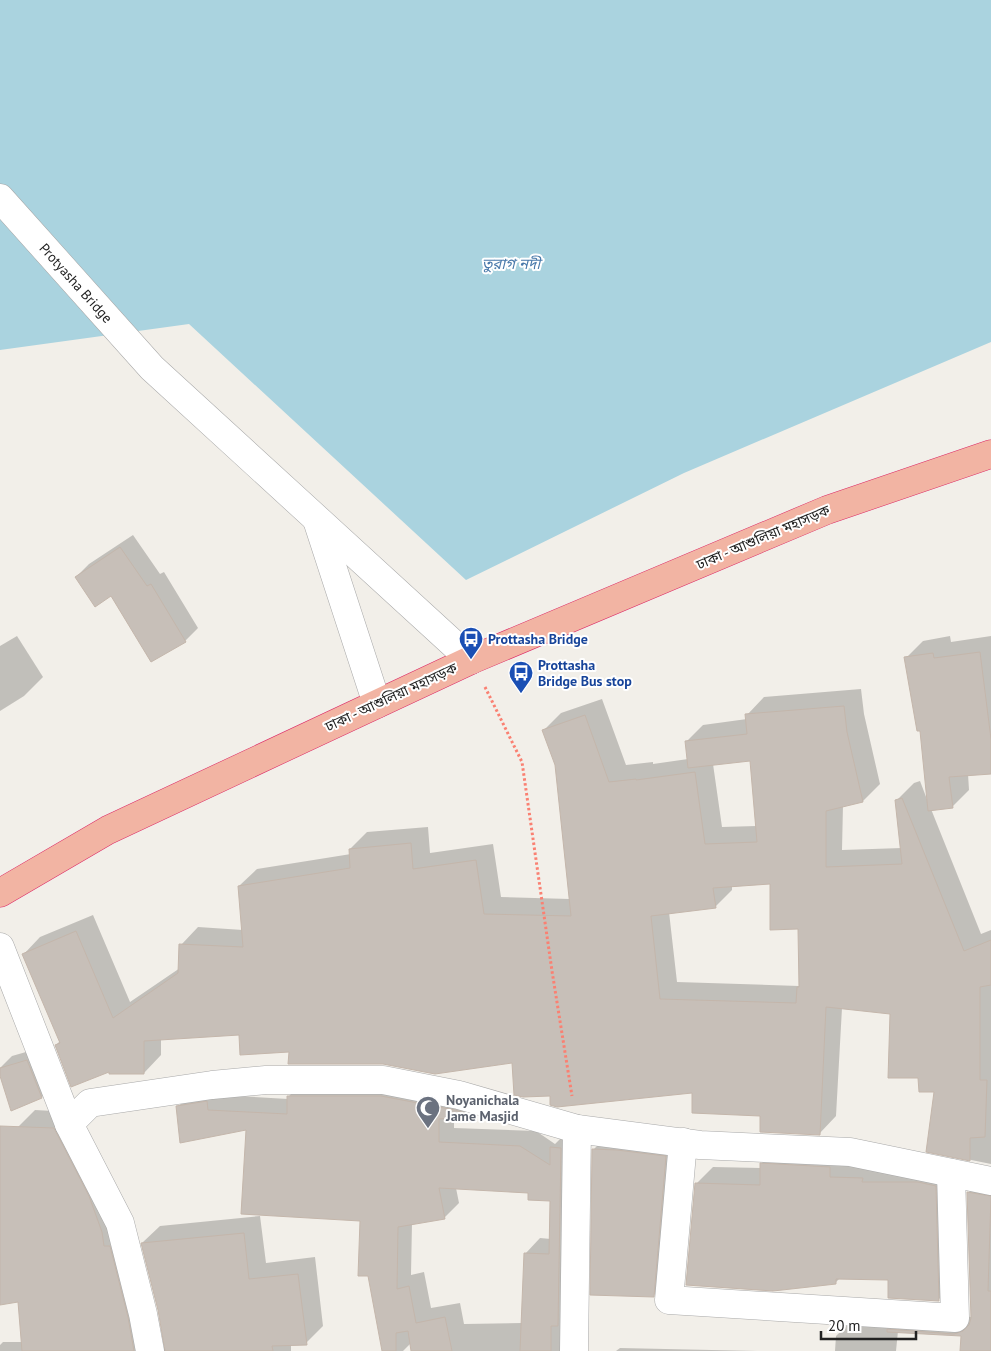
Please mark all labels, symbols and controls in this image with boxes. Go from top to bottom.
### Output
street label: Protyasha Bridge [36,239,116,327]
water label: তুরাগ নদী [482,254,543,273]
street label: ঢাকা - আশুলিয়া মহাসড়ক [693,500,833,574]
bus stop icon: Prottasha Bridge [458,626,484,660]
place label: Prottasha Bridge [488,630,588,648]
place label: Prottasha Bridge Bus stop [538,656,632,690]
street label: ঢাকা - আশুলিয়া মহাসড়ক [321,658,460,736]
bus stop icon: Prottasha Bridge Bus stop [508,660,534,694]
place label: Noyanichala Jame Masjid [445,1091,519,1125]
mosque icon: Noyanichala Jame Masjid [415,1095,441,1129]
scale bar [821,1308,916,1340]
text: 20 m [828,1316,861,1335]

